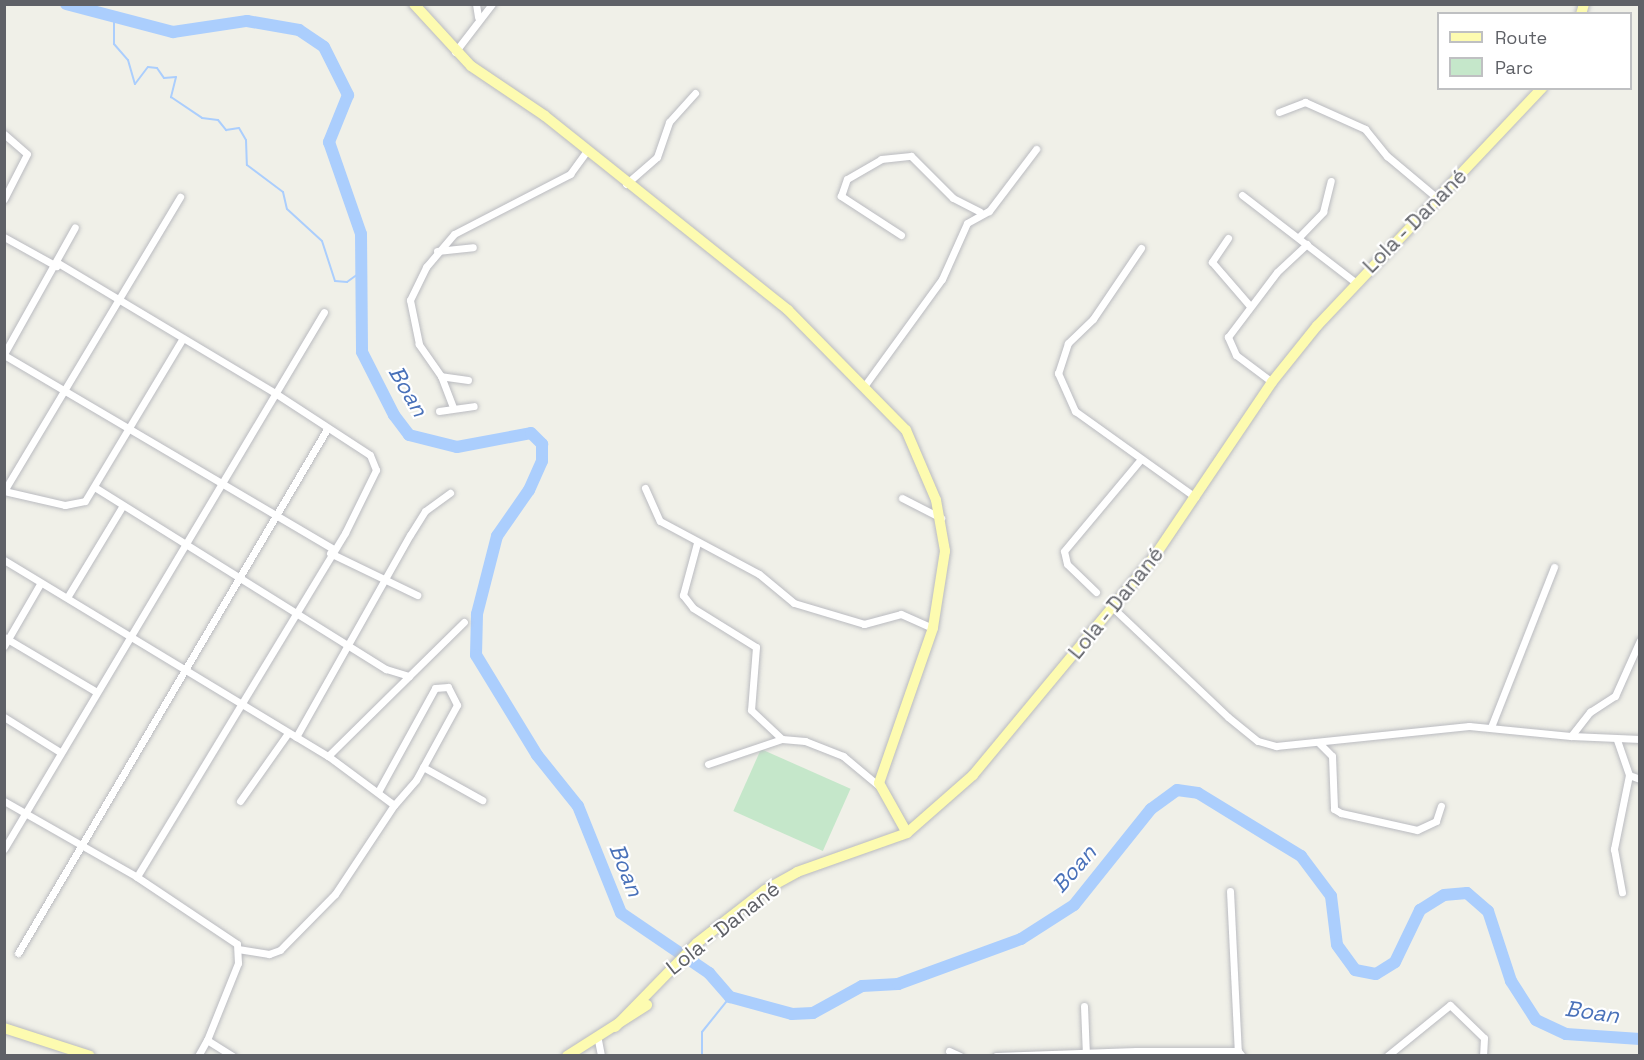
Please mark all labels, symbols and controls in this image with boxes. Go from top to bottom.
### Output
legend [1437,12,1632,90]
text: Route [1495,26,1547,49]
text: Parc [1495,56,1533,79]
street label: Lola - Danané [1357,163,1473,279]
water label: Boan [383,361,433,421]
street label: Lola - Danané [1063,541,1169,665]
water label: Boan [604,840,648,900]
water label: Boan [1046,840,1102,898]
street label: Lola - Danané [661,876,785,980]
water label: Boan [1563,995,1621,1029]

